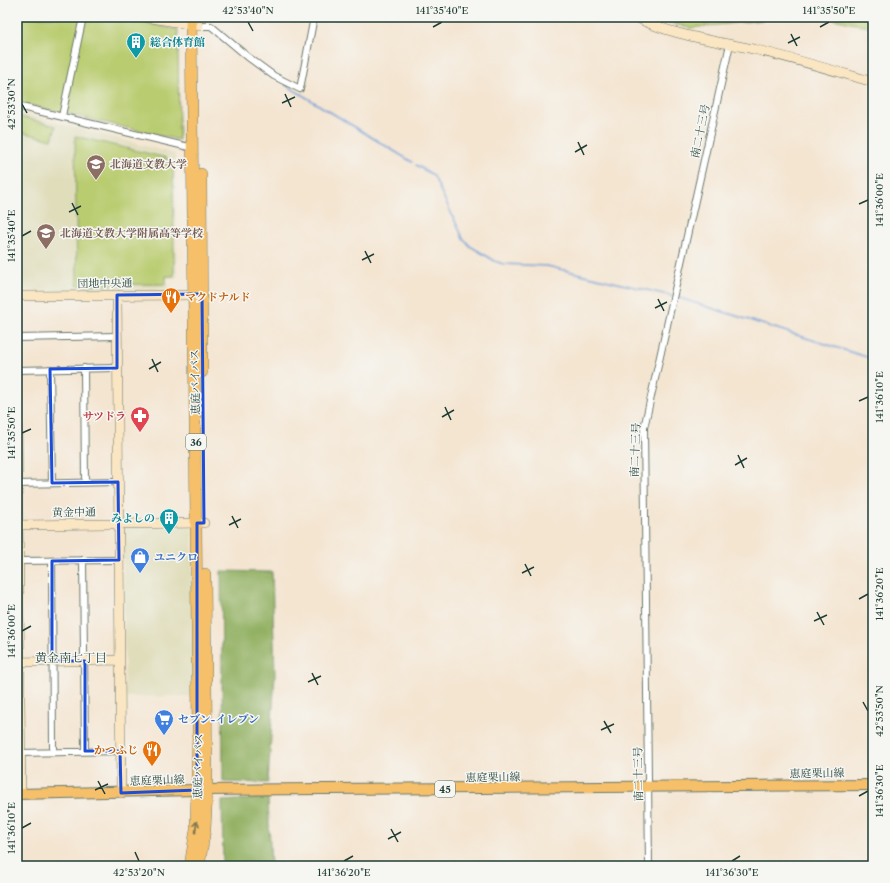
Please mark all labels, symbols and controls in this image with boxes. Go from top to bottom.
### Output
text: 42°53'40"N [222,4,274,17]
text: 141°35'40"E [416,4,468,17]
text: 141°35'50"E [803,4,856,17]
building icon: 総合体育館 [125,31,147,59]
place label: 総合体育館 [150,35,205,49]
text: 42°53'30"N [5,78,18,130]
street label: 南二十三号 [687,103,713,159]
school or university icon: 北海道文教大学 [85,153,107,181]
place label: 北海道文教大学 [110,157,187,171]
text: 141°36'00"E [873,173,886,227]
text: 141°35'40"E [5,210,18,262]
school or university icon: 北海道文教大学附属高等学校 [35,222,57,250]
place label: 北海道文教大学附属高等学校 [60,226,203,240]
street label: 団地中央通 [77,276,133,290]
restaurant icon: マクドナルド [160,286,182,314]
place label: マクドナルド [185,290,250,304]
street label: 恵庭バイパス [187,349,203,415]
text: 141°36'10"E [873,371,886,423]
pharmacy icon: サツドラ [129,405,151,433]
text: 141°35'50"E [5,406,18,459]
place label: サツドラ [83,409,126,423]
street label: 南二十三号 [627,422,643,478]
road number: 36 [186,434,206,450]
street label: 黄金中通 [52,505,96,519]
building icon: みよしの [158,507,180,535]
place label: みよしの [111,511,155,525]
shop icon: ユニクロ [129,546,151,574]
place label: ユニクロ [154,550,198,564]
text: 141°36'20"E [873,567,886,621]
text: 141°36'00"E [5,604,18,658]
district label: 黄金南七丁目 [35,650,107,665]
text: 42°53'50"N [873,685,886,737]
supermarket icon: セブン-イレブン [153,708,175,736]
place label: セブン-イレブン [178,712,259,726]
street label: 恵庭バイパス [190,733,206,799]
restaurant icon: かつふじ [141,739,163,767]
place label: かつふじ [94,743,138,757]
street label: 南二十三号 [631,746,645,802]
text: 141°36'30"E [873,764,886,818]
street label: 恵庭栗山線 [789,766,845,780]
street label: 恵庭栗山線 [465,770,521,784]
street label: 恵庭栗山線 [129,772,185,788]
road number: 45 [435,781,455,797]
text: 141°36'10"E [5,802,18,854]
one-way arrow [193,821,200,834]
text: 42°53'20"N [113,866,165,879]
text: 141°36'20"E [317,866,371,879]
text: 141°36'30"E [705,866,759,879]

